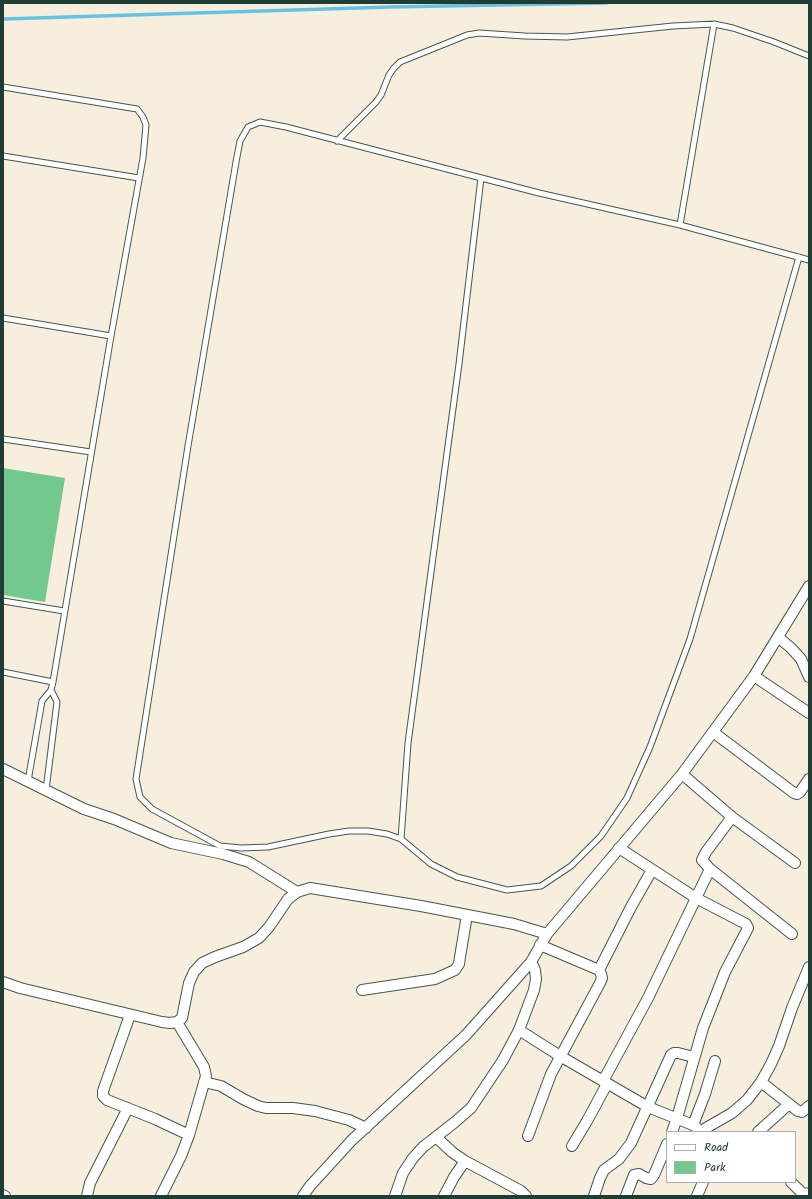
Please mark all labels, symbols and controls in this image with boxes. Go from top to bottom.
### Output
legend [666,1131,796,1183]
text: Road [704,1138,728,1157]
text: Park [704,1158,726,1177]

